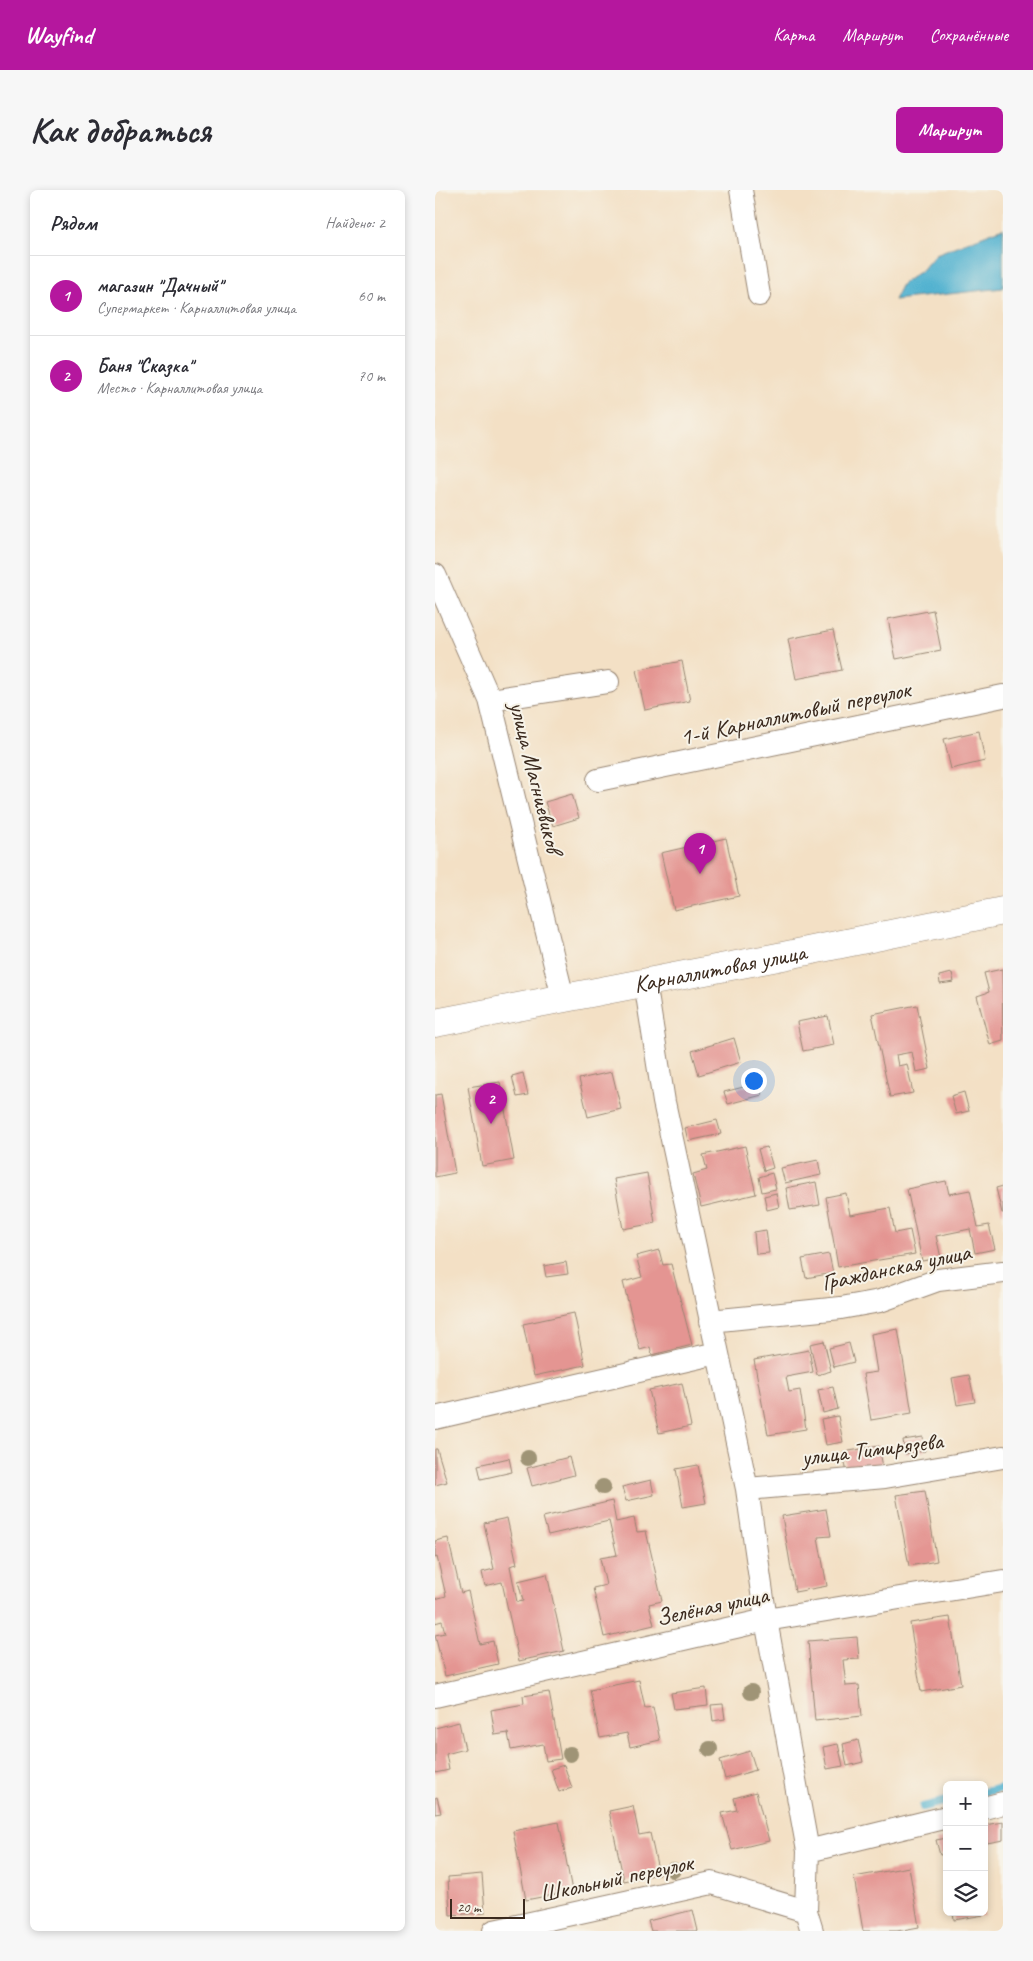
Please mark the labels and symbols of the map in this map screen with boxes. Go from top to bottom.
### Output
street label: 1-й Карналлитовый переулок [677,674,915,752]
street label: улица Магниевиков [502,696,571,861]
pin: 1 [684,833,716,874]
street label: Карналлитовая улица [631,936,811,999]
your location [741,1068,767,1094]
pin: 2 [475,1083,507,1124]
street label: Гражданская улица [819,1236,975,1297]
street label: улица Тимирязева [798,1425,946,1473]
street label: Зелёная улица [653,1579,772,1633]
street label: Школьный переулок [537,1847,697,1909]
scale bar [450,1896,525,1919]

